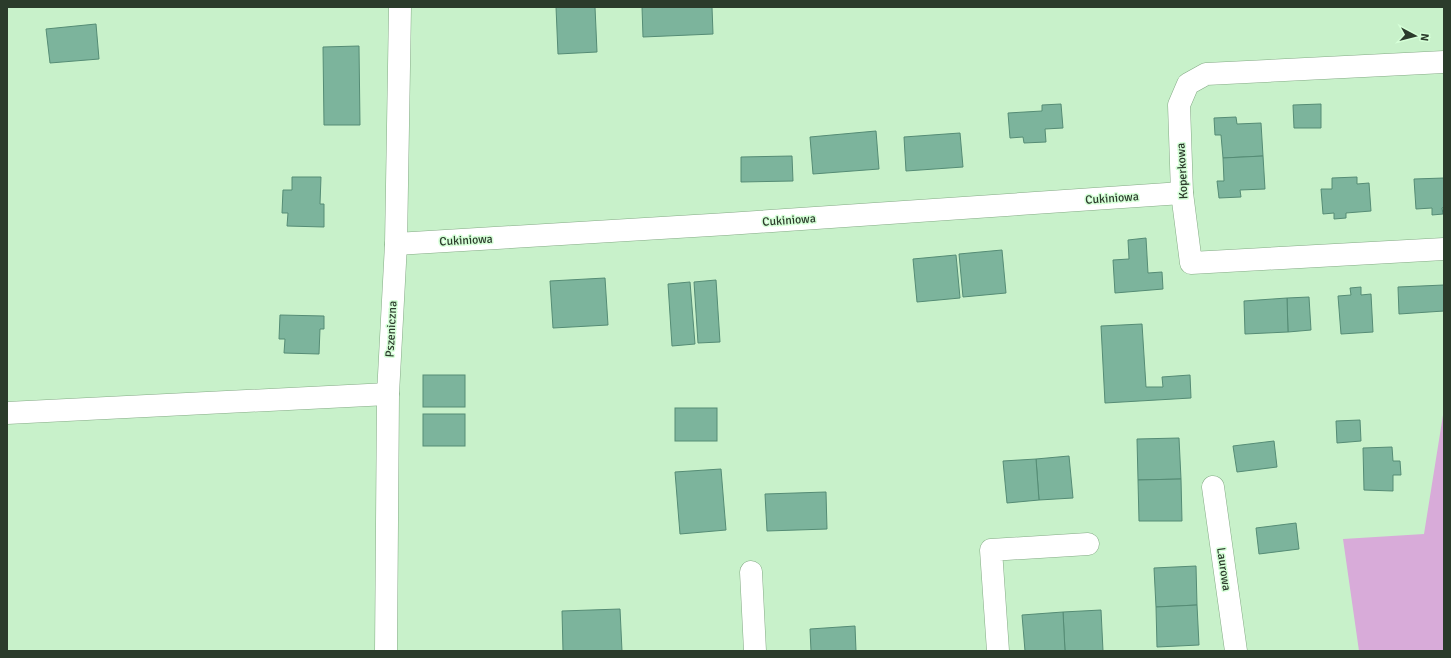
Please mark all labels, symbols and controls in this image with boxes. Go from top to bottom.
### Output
north arrow [1395,16,1435,56]
text: N [1418,33,1431,42]
street label: Koperkowa [1174,142,1191,200]
street label: Cukiniowa [1085,189,1139,208]
street label: Cukiniowa [762,211,816,230]
street label: Cukiniowa [439,232,493,249]
street label: Pszeniczna [383,300,400,358]
street label: Laurowa [1213,546,1234,592]

